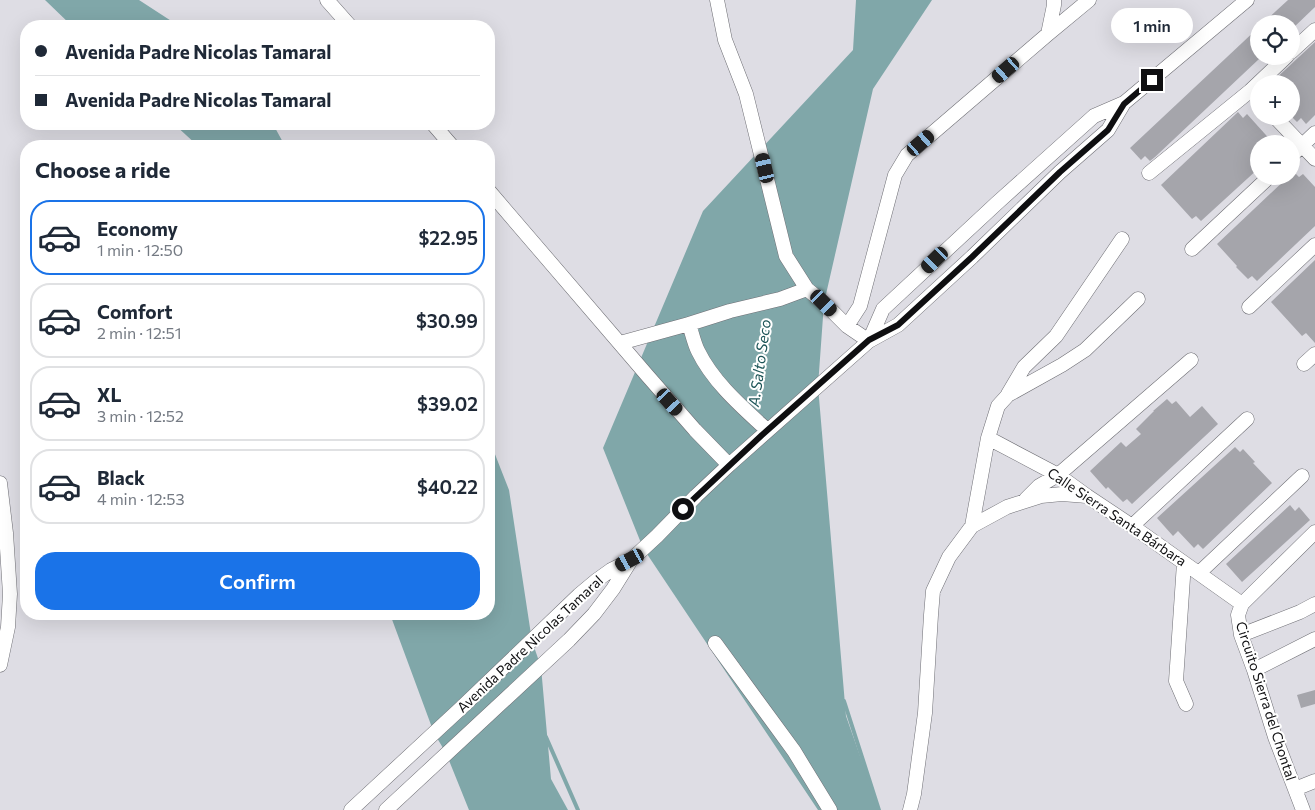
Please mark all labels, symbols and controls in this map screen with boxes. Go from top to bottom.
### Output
callout: 1 min [1111,8,1193,42]
map controls [1250,15,1300,185]
button: locate [1250,15,1300,65]
text: 1 min [1133,16,1171,35]
text: Avenida Padre Nicolas Tamaral [65,40,332,63]
car [989,54,1022,86]
route end [1141,69,1163,91]
button: + [1250,75,1300,125]
text: Avenida Padre Nicolas Tamaral [65,88,332,111]
car [904,127,937,159]
button: − [1250,135,1300,185]
car [754,152,775,184]
text: Choose a ride [35,156,170,183]
icon: car [37,215,82,260]
text: Economy [97,217,178,240]
text: $22.95 [419,226,478,249]
text: 1 min · 12:50 [97,240,183,259]
car [918,244,951,276]
car [808,287,839,319]
icon: car [37,298,82,343]
text: Comfort [97,300,173,323]
text: $30.99 [416,309,478,332]
water label: A. Salto Seco [744,318,774,409]
text: 2 min · 12:51 [97,323,182,342]
icon: car [37,381,82,426]
text: XL [97,383,122,406]
car [654,386,685,418]
text: $39.02 [417,392,478,415]
text: 3 min · 12:52 [97,406,184,425]
icon: car [37,464,82,509]
street label: Calle Sierra Santa Bárbara [1045,464,1190,569]
text: Black [97,466,145,489]
text: $40.22 [417,475,478,498]
text: 4 min · 12:53 [97,489,185,508]
route start [672,498,694,520]
car [613,546,646,574]
button: Confirm [35,552,480,610]
street label: Avenida Padre Nicolas Tamaral [453,572,606,716]
street label: Circuito Sierra del Chontal [1233,619,1300,782]

